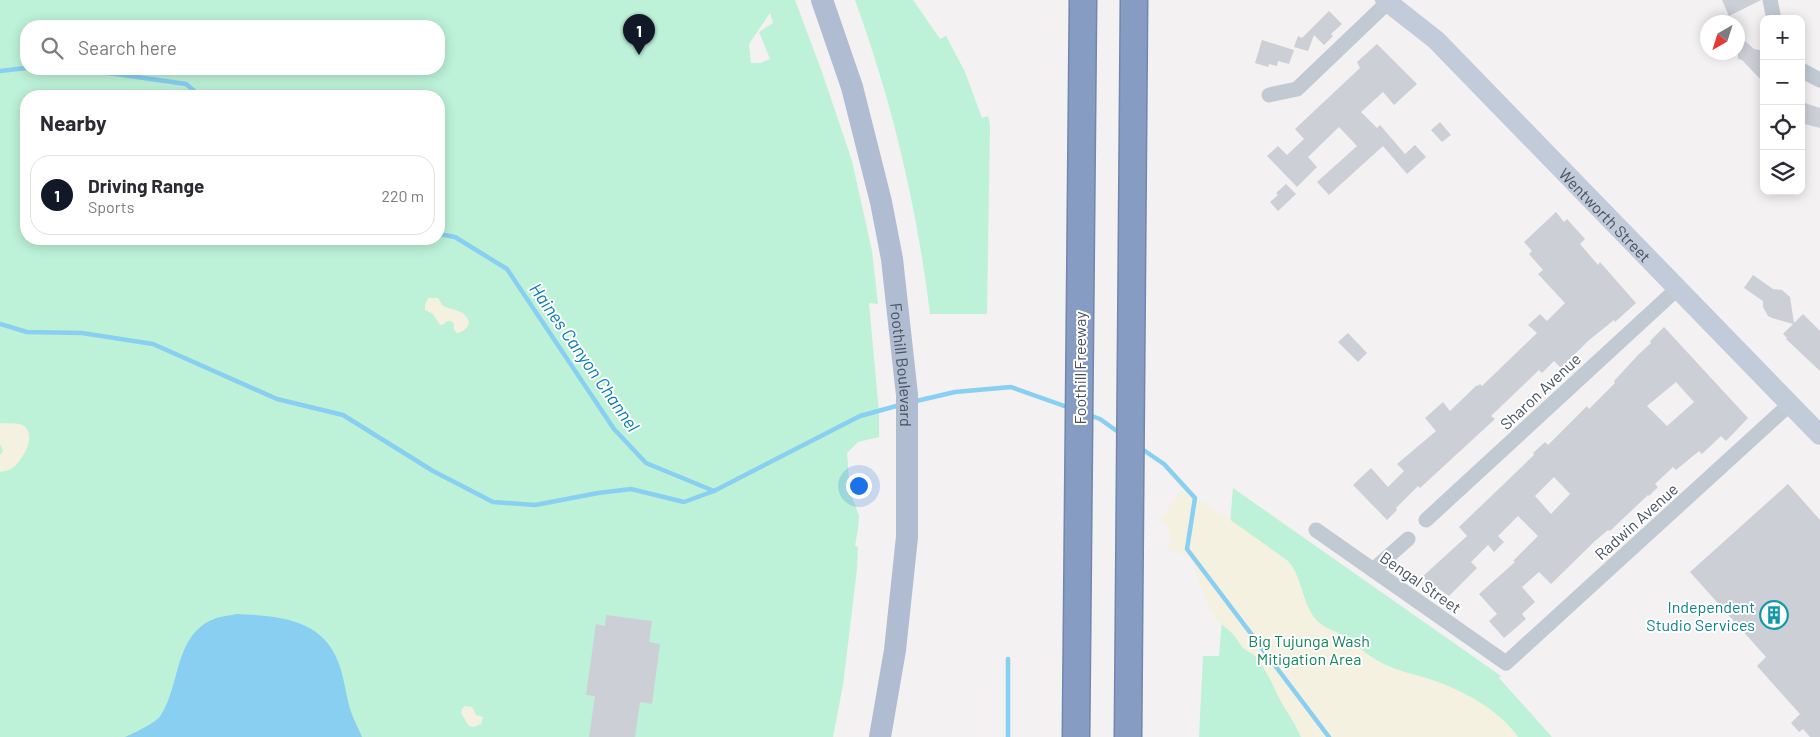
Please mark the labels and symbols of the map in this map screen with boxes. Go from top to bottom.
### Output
pin: 1 [623,14,655,55]
north arrow [1700,15,1745,60]
street label: Wentworth Street [1556,163,1655,265]
water label: Haines Canyon Channel [525,278,645,436]
street label: Foothill Boulevard [887,302,917,427]
street label: Foothill Freeway [1070,311,1089,425]
street label: Sharon Avenue [1496,349,1584,433]
your location [846,473,872,499]
street label: Radwin Avenue [1591,479,1681,563]
street label: Bengal Street [1377,547,1465,617]
place label: Independent Studio Services [1646,597,1755,634]
building icon: Independent Studio Services [1759,600,1789,630]
park label: Big Tujunga Wash Mitigation Area [1248,631,1370,668]

